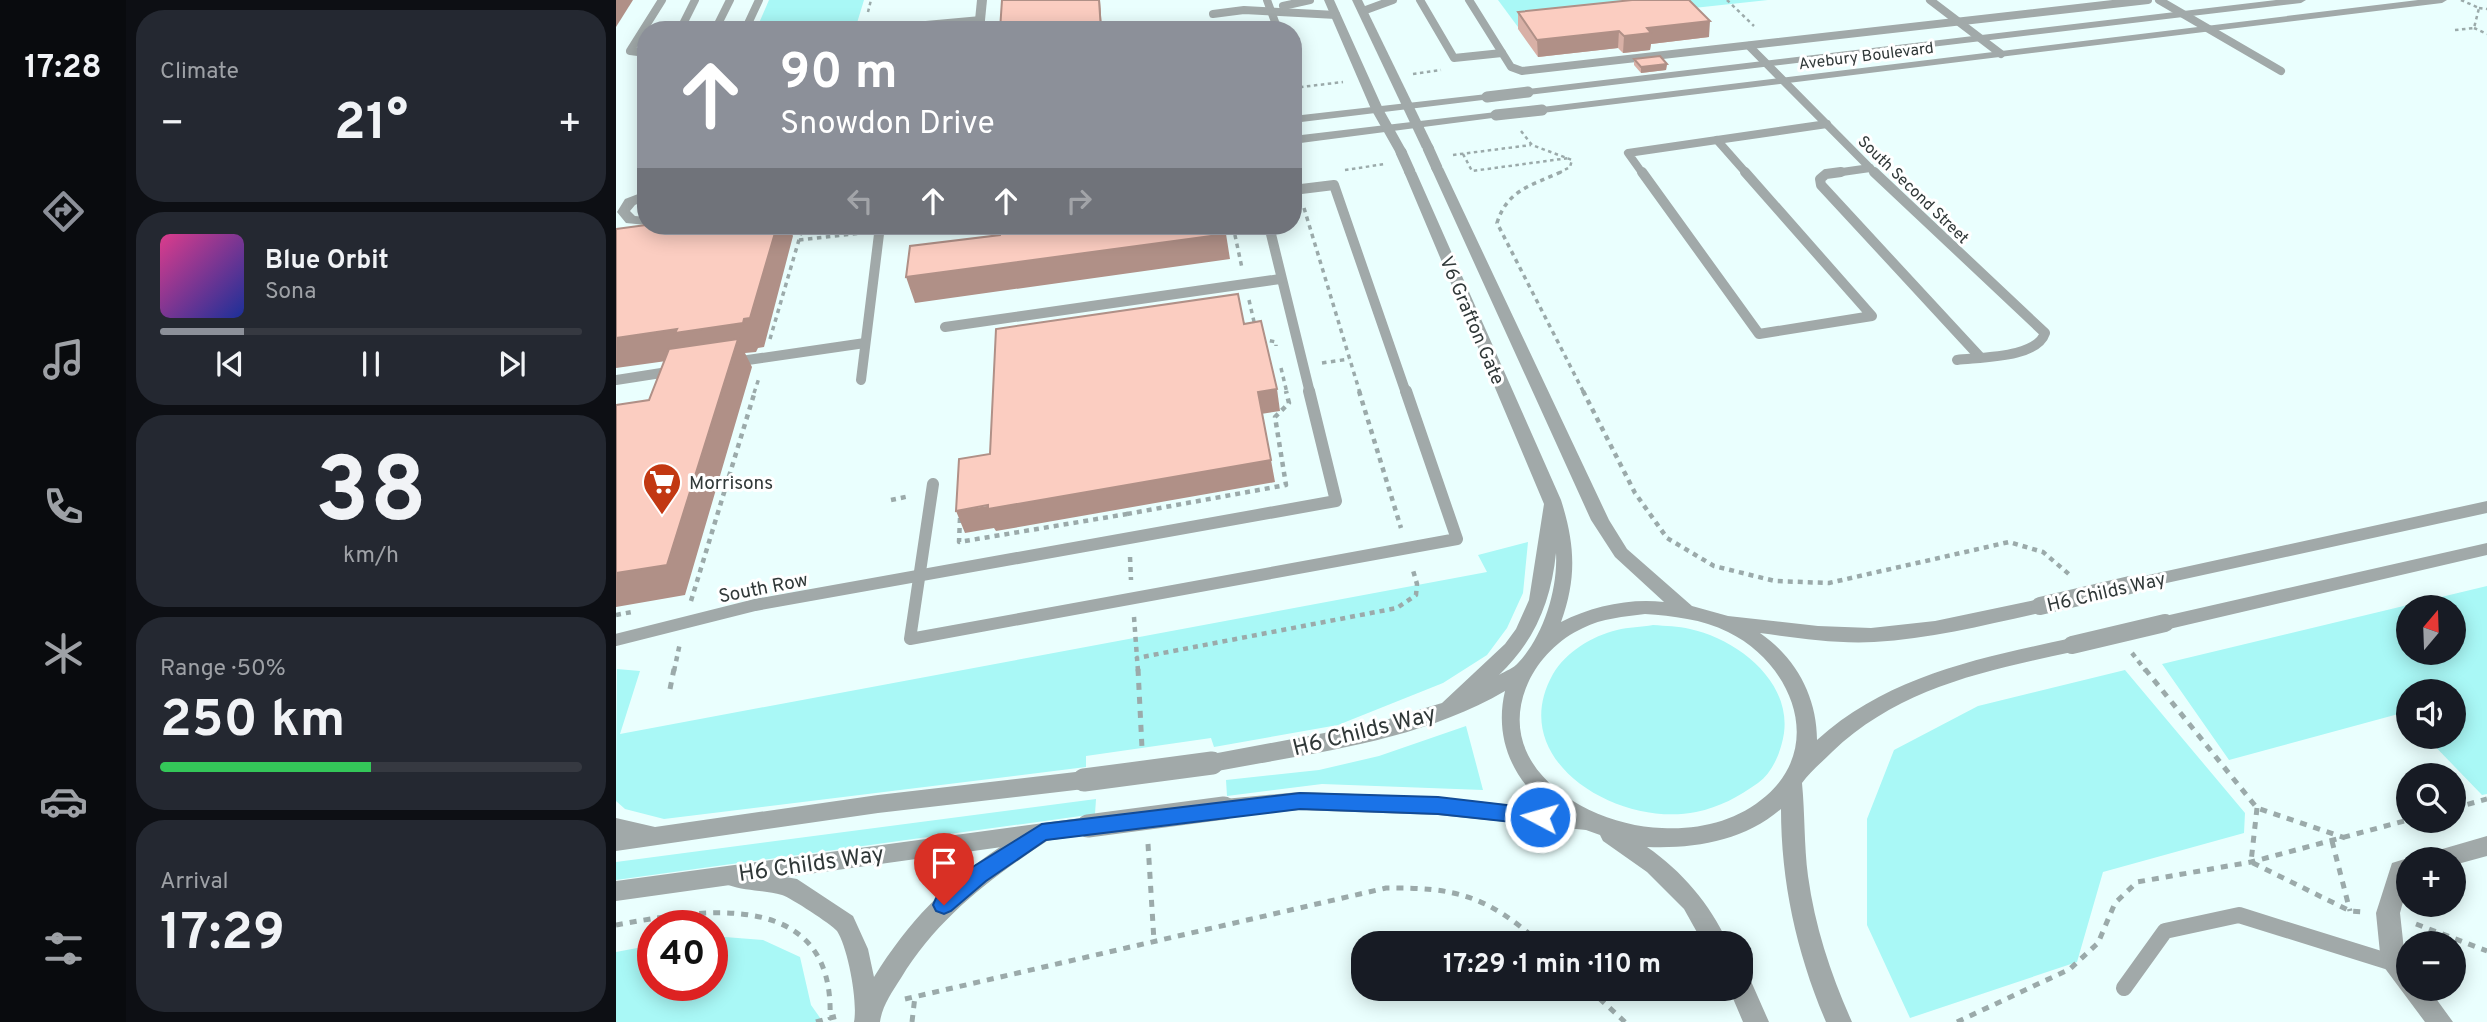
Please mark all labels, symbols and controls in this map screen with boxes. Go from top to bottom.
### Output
street label: Avebury Boulevard [1798,39,1935,75]
text: 90 m [780,44,898,106]
text: 17:28 [24,49,102,89]
icon: ahead [665,49,756,140]
text: Climate [160,58,239,87]
text: 21° [334,92,408,158]
text: − [160,101,185,150]
text: + [557,101,582,150]
text: Snowdon Drive [780,105,995,145]
street label: South Second Street [1853,132,1972,249]
icon: left [841,182,879,220]
icon: ahead [914,182,952,220]
icon: ahead [987,182,1025,220]
icon: right [1060,182,1098,220]
icon: directions [39,187,88,236]
text: Blue Orbit [265,245,389,278]
street label: V6 Grafton Gate [1433,253,1509,389]
text: Sona [265,278,316,307]
icon: music [39,335,88,384]
icon: previous [211,345,249,383]
icon: pause [352,345,390,383]
icon: next [493,345,531,383]
text: 38 [315,439,427,554]
supermarket icon: Morrisons [641,461,683,516]
place label: Morrisons [689,472,773,496]
icon: phone [39,482,88,531]
text: km/h [343,542,399,571]
street label: H6 Childs Way [2045,568,2168,618]
street label: South Row [717,569,810,609]
north arrow [2396,595,2466,665]
map controls [2396,595,2466,1001]
icon: climate [39,629,88,678]
text: Range · 50% [160,655,286,684]
button: sound [2396,679,2466,749]
text: 250 km [160,689,345,755]
street label: H6 Childs Way [1290,701,1439,764]
button: search [2396,763,2466,833]
icon: car [39,777,88,826]
position arrow [1503,780,1577,854]
pin [914,833,974,905]
street label: H6 Childs Way [737,841,886,890]
icon: arrive [925,844,963,882]
button: + [2396,847,2466,917]
text: Arrival [160,868,229,897]
text: 17:29 [160,902,285,968]
speed limit sign: 40 [637,910,728,1001]
icon: filters [39,924,88,973]
button: − [2396,931,2466,1001]
text: 17:29 · 1 min · 110 m [1443,949,1661,982]

